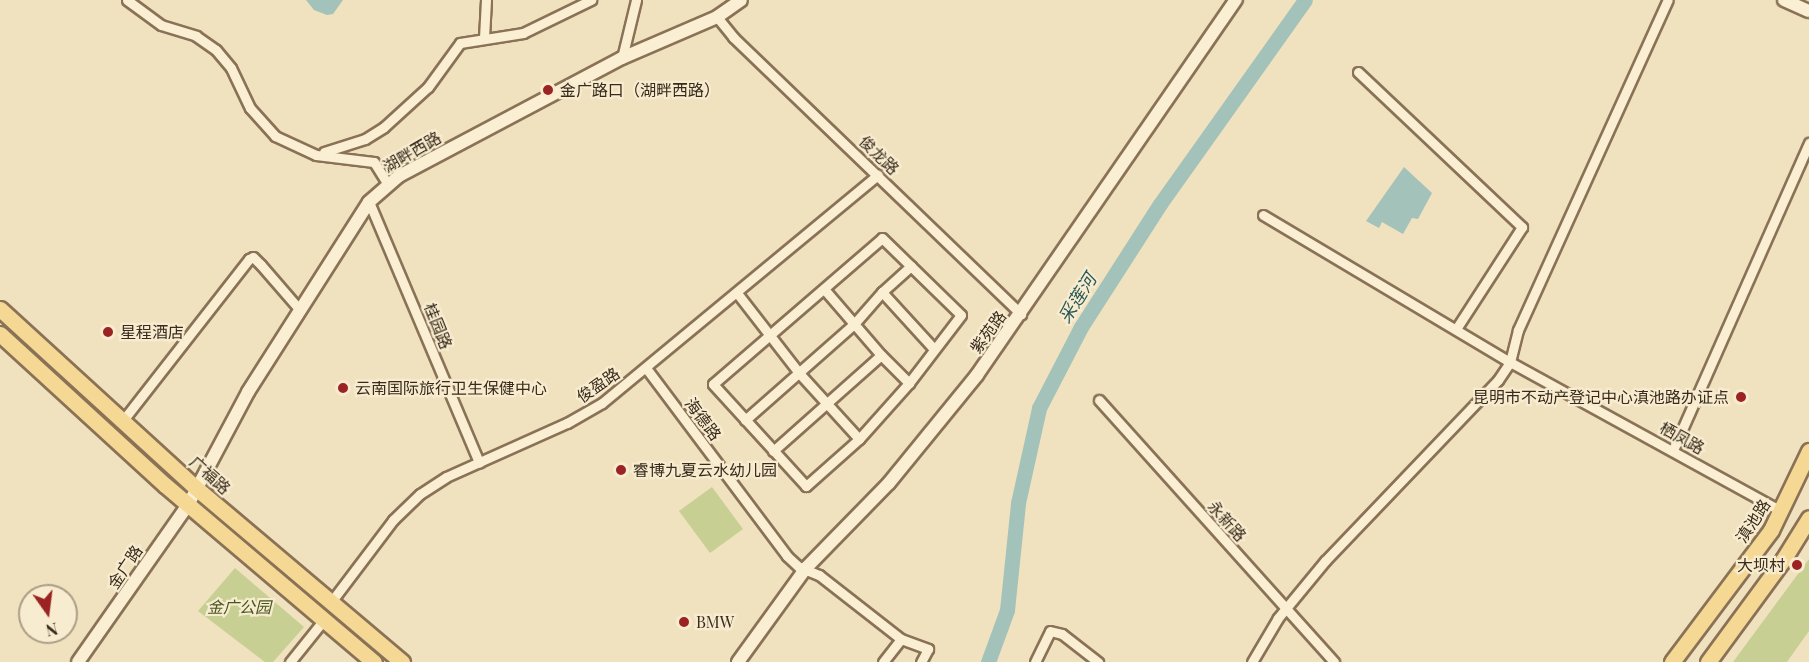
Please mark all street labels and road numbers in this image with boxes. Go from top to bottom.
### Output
street label: 湖畔西路 [379,128,445,176]
street label: 俊龙路 [855,131,903,179]
street label: 桂园路 [420,300,456,352]
street label: 紫苑路 [966,307,1010,357]
street label: 俊盈路 [573,363,623,407]
street label: 海德路 [681,394,725,444]
street label: 栖凤路 [1656,418,1708,458]
street label: 广福路 [186,452,234,498]
street label: 滇池路 [1732,496,1774,546]
street label: 永新路 [1204,497,1250,545]
street label: 金广路 [104,542,146,592]

